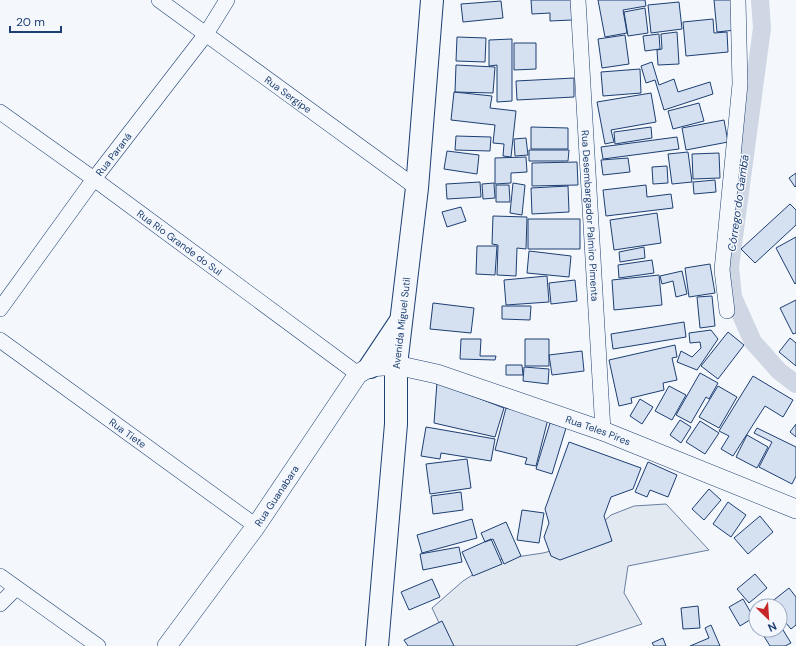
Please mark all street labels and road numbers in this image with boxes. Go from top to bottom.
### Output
street label: Rua Sergipe [262,73,315,116]
street label: Rua Paraná [93,130,134,178]
street label: Rua Desembargador Palmiro Pimenta [579,130,602,302]
street label: Rua Rio Grande do Sul [135,207,225,278]
street label: Avenida Miguel Sutil [390,277,413,369]
street label: Rua Teles Pires [564,412,633,448]
street label: Rua Tiete [107,415,149,451]
street label: Rua Guanabara [251,463,301,529]

